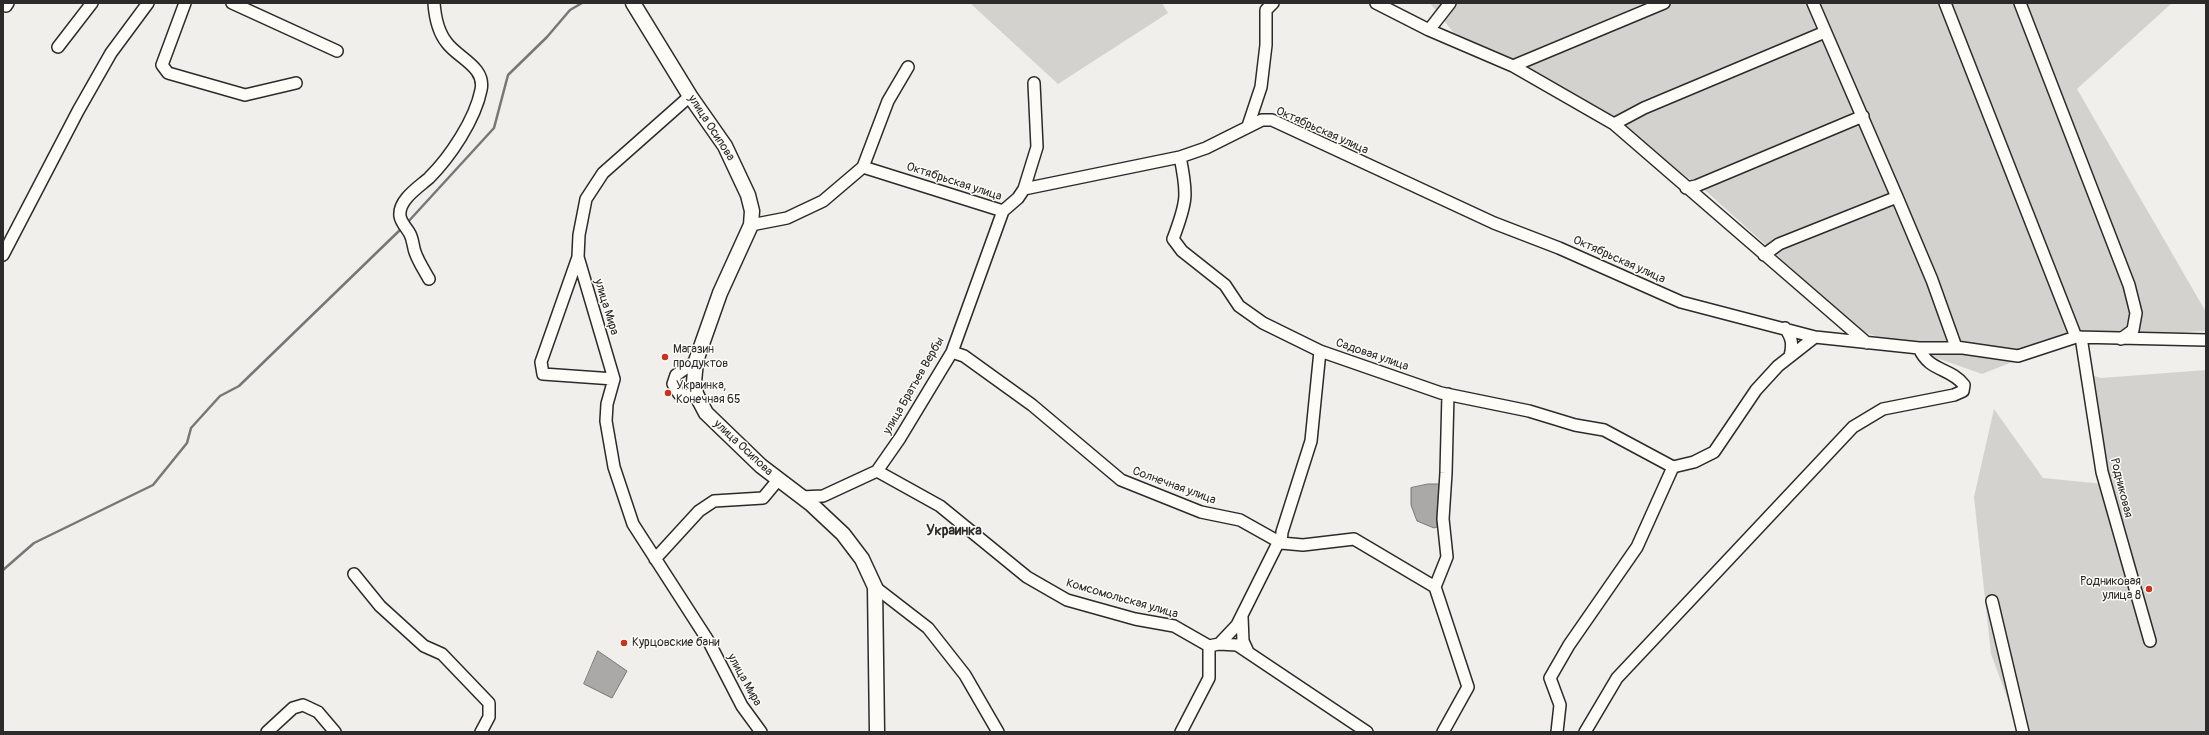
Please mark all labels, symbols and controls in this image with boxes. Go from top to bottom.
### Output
street label: улица Осипова [684,92,738,164]
street label: Октябрьская улица [1274,104,1370,158]
street label: Октябрьская улица [904,160,1004,204]
street label: Октябрьская улица [1571,233,1667,287]
street label: улица Мира [591,277,621,337]
street label: улица Братьев Вербы [880,335,948,437]
street label: Садовая улица [1334,336,1410,374]
place label: Магазин продуктов [673,343,728,371]
marker: Магазин продуктов [660,352,670,362]
place label: Украинка, Конечная 65 [676,379,741,407]
marker: Украинка, Конечная 65 [663,388,673,398]
street label: улица Осипова [710,417,776,479]
street label: Родниковая [2107,457,2135,519]
street label: Солнечная улица [1130,464,1218,508]
district label: Украинка [926,523,982,539]
place label: Родниковая улица 8 [2080,575,2141,603]
street label: Комсомольская улица [1064,576,1180,622]
marker: Родниковая улица 8 [2144,584,2154,594]
place label: Курцовские бани [632,636,720,650]
marker: Курцовские бани [619,638,629,648]
street label: улица Мира [724,651,764,709]

